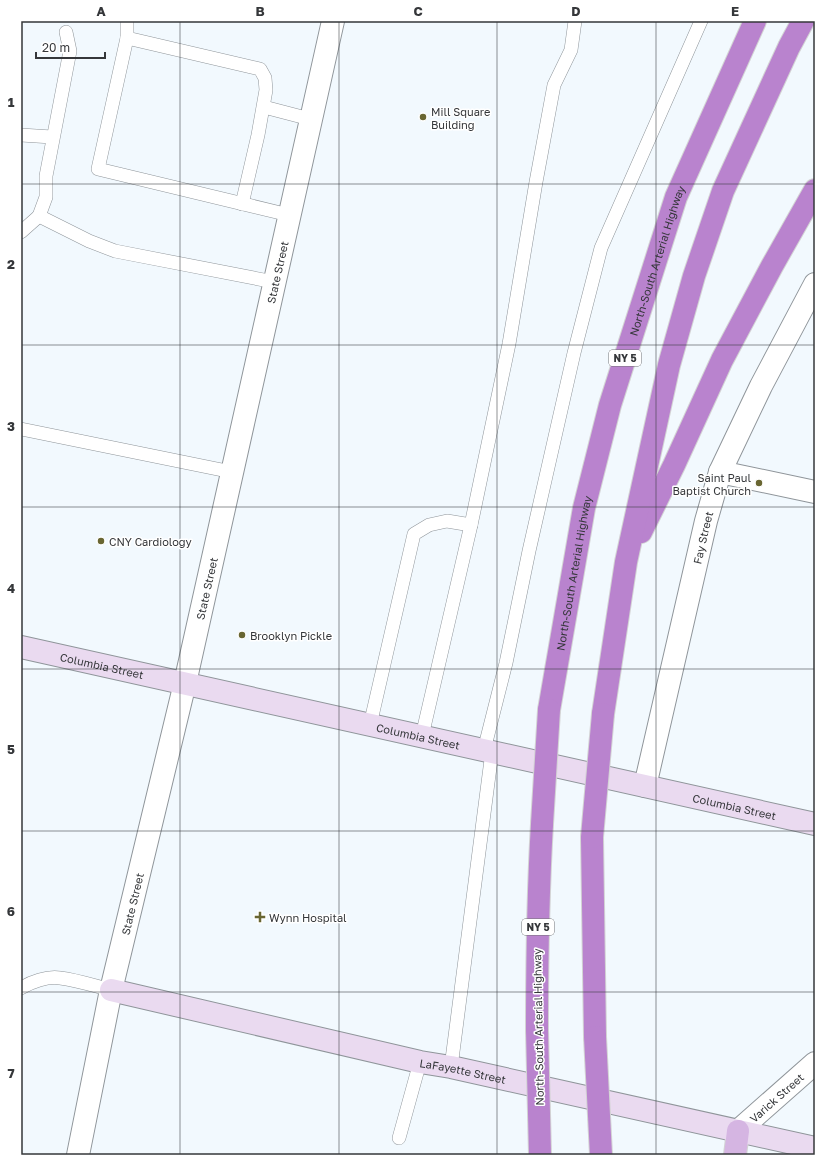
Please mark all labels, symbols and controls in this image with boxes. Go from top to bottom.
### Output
text: A [96,3,106,19]
text: B [255,3,265,19]
text: C [413,3,423,19]
text: D [571,3,581,19]
text: E [731,3,739,19]
scale bar [36,34,105,60]
text: 20 m [42,40,70,55]
text: 1 [8,94,15,110]
place label: Mill Square Building [431,105,490,131]
marker: Mill Square Building [418,112,428,122]
street label: North-South Arterial Highway [626,183,687,337]
street label: State Street [264,240,290,305]
text: 2 [7,256,15,272]
road number: NY 5 [609,350,641,366]
text: 3 [7,418,15,434]
place label: Saint Paul Baptist Church [672,471,751,497]
marker: Saint Paul Baptist Church [754,478,764,488]
street label: North-South Arterial Highway [553,494,593,652]
street label: Fay Street [690,510,715,565]
place label: CNY Cardiology [109,535,192,548]
marker: CNY Cardiology [96,536,106,546]
street label: State Street [193,556,219,621]
text: 4 [7,580,15,596]
place label: Brooklyn Pickle [250,629,332,642]
marker: Brooklyn Pickle [237,630,247,640]
street label: Columbia Street [59,649,145,681]
street label: Columbia Street [375,720,461,751]
text: 5 [7,741,15,757]
street label: Columbia Street [691,790,778,822]
street label: State Street [118,871,146,936]
text: 6 [7,903,15,919]
marker: Wynn Hospital [254,911,266,923]
place label: Wynn Hospital [269,911,347,924]
road number: NY 5 [522,919,554,935]
street label: North-South Arterial Highway [530,948,546,1106]
street label: LaFayette Street [419,1056,507,1086]
text: 7 [7,1065,15,1081]
street label: Varick Street [747,1070,806,1125]

